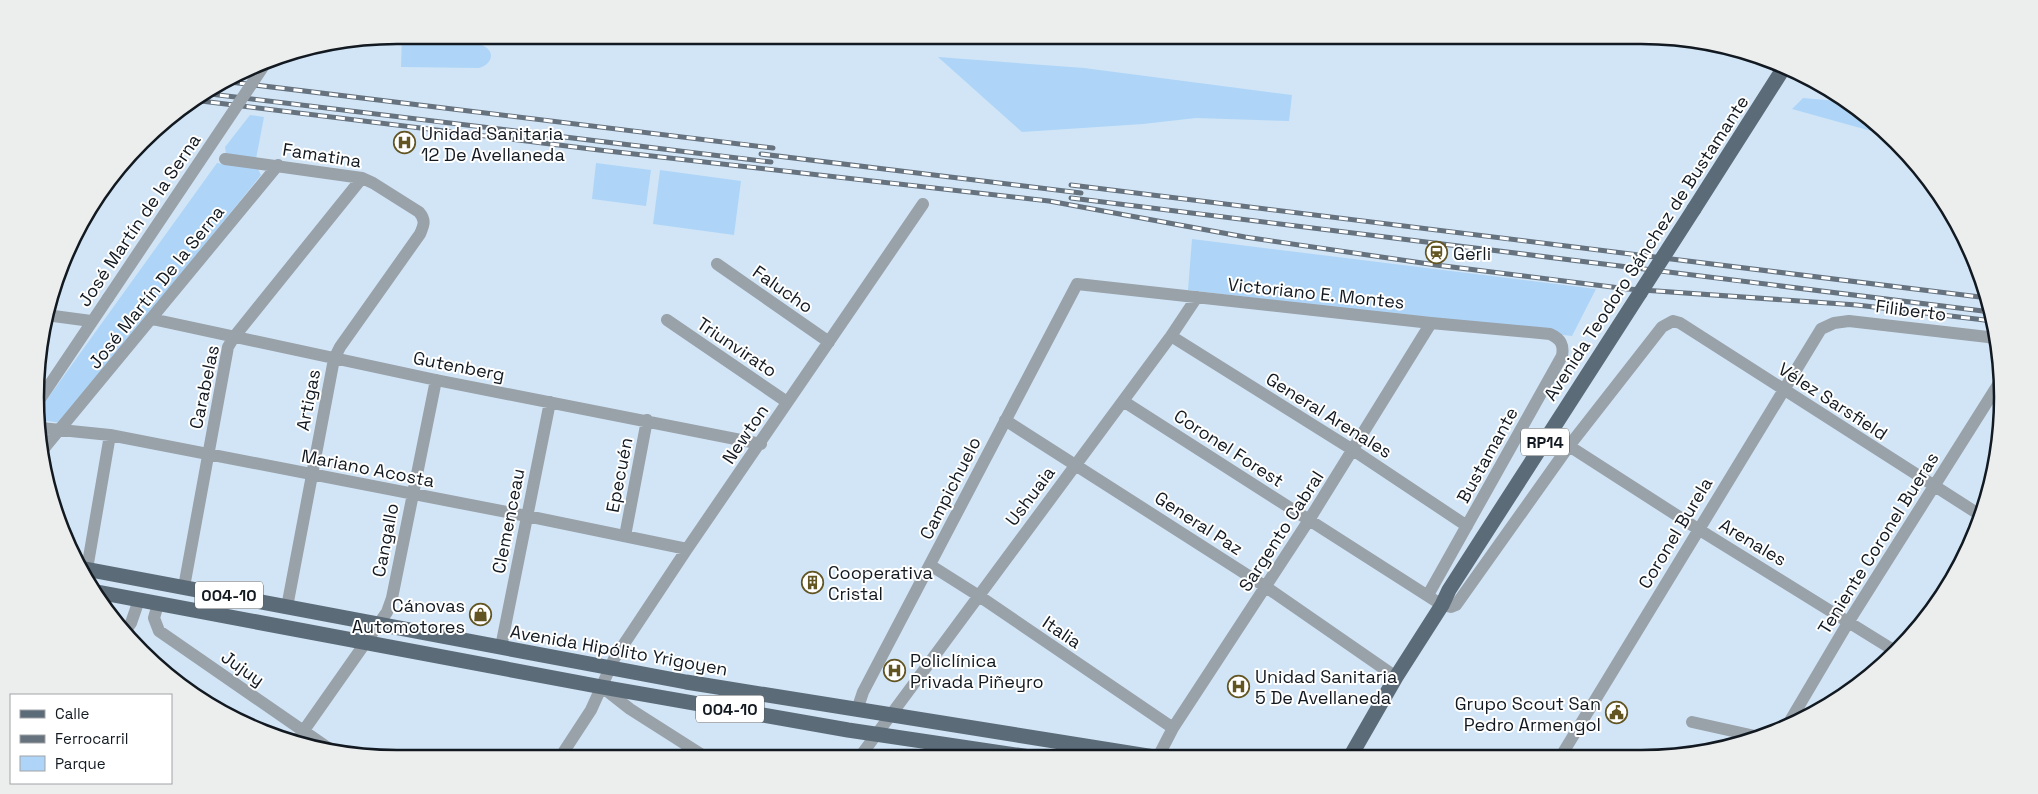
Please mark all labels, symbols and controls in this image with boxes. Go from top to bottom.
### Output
street label: Avenida Teodoro Sánchez de Bustamante [1538,91,1754,405]
place label: Unidad Sanitaria 12 De Avellaneda [421,122,565,166]
street label: José Martín de la Serna [73,129,205,311]
hospital icon: Unidad Sanitaria 12 De Avellaneda [393,131,417,155]
street label: Famatina [281,137,363,173]
street label: José Martín De la Serna [83,201,229,373]
station icon: Gerli [1425,241,1449,265]
place label: Gerli [1453,242,1491,265]
street label: Falucho [748,260,818,318]
street label: Victoriano E. Montes [1226,272,1406,314]
street label: Filiberto [1874,294,1948,326]
street label: Triunvirato [693,312,781,382]
street label: Carabelas [184,343,224,431]
street label: Gutenberg [411,346,507,386]
street label: Vélez Sarsfield [1774,357,1892,445]
street label: Artigas [291,367,325,433]
street label: General Arenales [1262,367,1396,463]
street label: Newton [717,400,773,468]
street label: Bustamante [1451,403,1523,507]
street label: Coronel Forest [1170,404,1288,492]
road number: RP14 [1521,428,1569,456]
street label: Campichuelo [914,433,986,543]
street label: Epecuén [600,436,638,514]
street label: Mariano Acosta [299,444,437,492]
street label: Teniente Coronel Bueras [1813,448,1943,638]
street label: Ushuaia [1000,462,1060,530]
street label: Sargento Cabral [1233,466,1329,596]
street label: Clemenceau [487,467,529,575]
street label: Coronel Burela [1633,473,1717,593]
street label: General Paz [1151,486,1247,560]
street label: Cangallo [367,501,403,579]
street label: Arenales [1715,513,1791,571]
place label: Cooperativa Cristal [828,561,933,605]
building icon: Cooperativa Cristal [800,570,824,594]
road number: 004-10 [195,582,263,608]
place label: Cánovas Automotores [352,594,465,638]
shop icon: Cánovas Automotores [469,603,493,627]
street label: Italia [1038,611,1086,653]
street label: Avenida Hipólito Yrigoyen [508,620,730,680]
street label: Jujuy [217,645,269,691]
place label: Policlínica Privada Piñeyro [910,649,1044,693]
hospital icon: Policlínica Privada Piñeyro [882,658,906,682]
place label: Unidad Sanitaria 5 De Avellaneda [1255,665,1397,709]
hospital icon: Unidad Sanitaria 5 De Avellaneda [1227,674,1251,698]
place label: Grupo Scout San Pedro Armengol [1455,692,1601,736]
legend [10,694,172,784]
road number: 004-10 [696,696,764,722]
public building icon: Grupo Scout San Pedro Armengol [1605,701,1629,725]
text: Calle [55,704,90,723]
text: Ferrocarril [55,729,128,748]
text: Parque [55,754,106,773]

